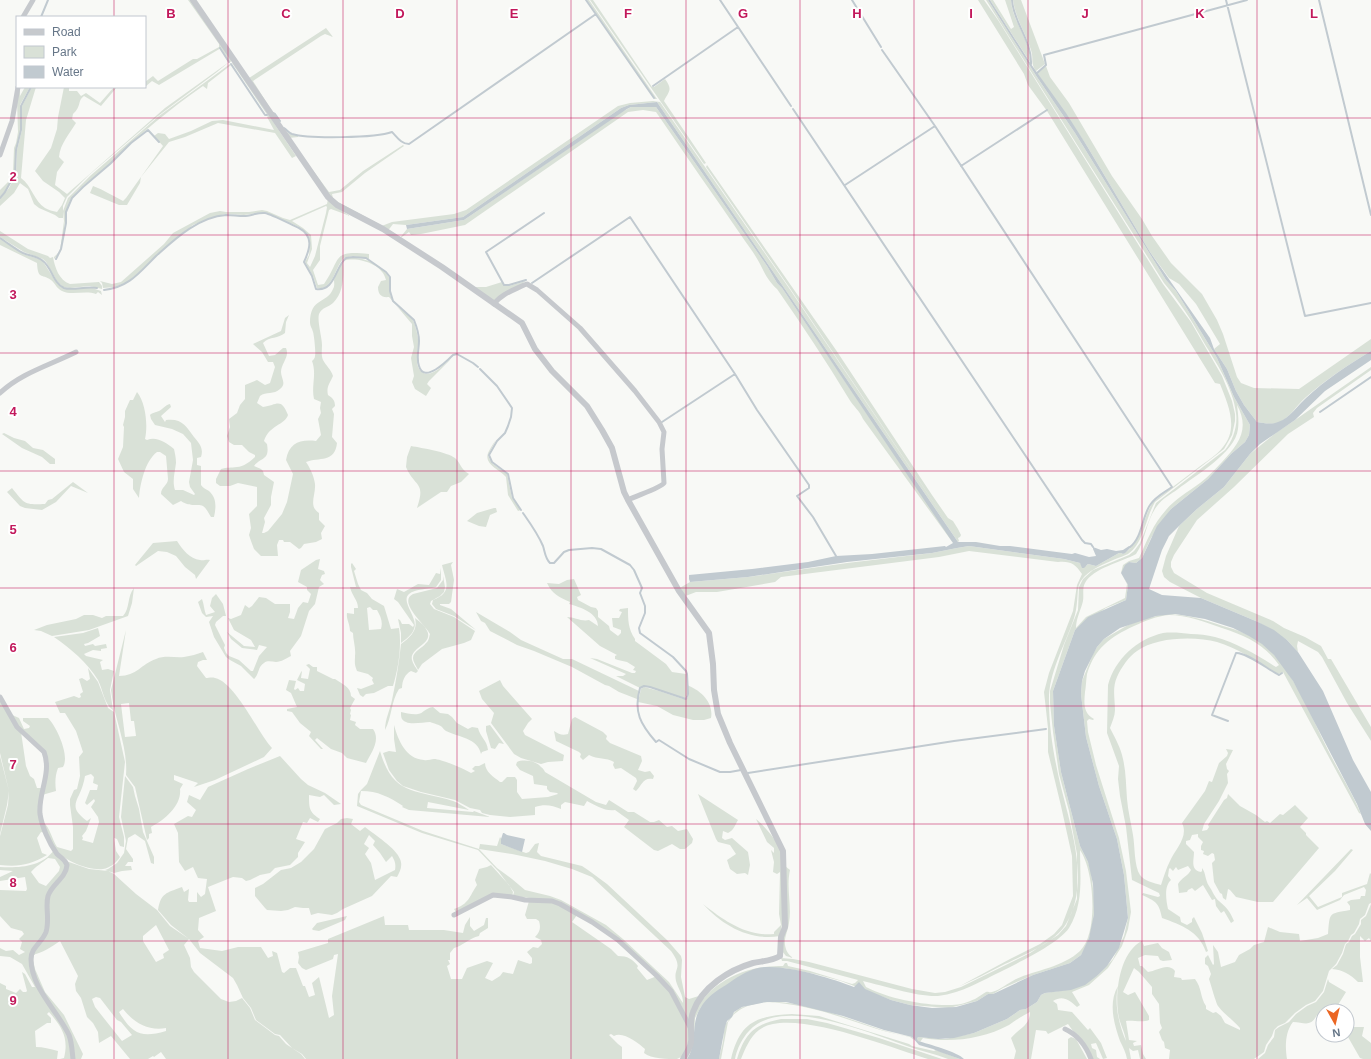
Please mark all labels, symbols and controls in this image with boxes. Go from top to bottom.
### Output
text: B [166,6,176,21]
text: C [281,6,291,21]
text: D [395,6,405,21]
text: E [510,6,519,21]
text: F [624,6,632,21]
text: G [738,6,748,21]
text: H [852,6,862,21]
text: I [969,6,973,21]
text: J [1081,6,1089,21]
text: K [1195,6,1205,21]
text: L [1310,6,1318,21]
legend [16,16,146,88]
text: Road [52,25,81,39]
text: Park [52,45,78,59]
text: Water [52,65,84,79]
text: 2 [9,169,17,184]
text: 3 [9,287,17,302]
text: 4 [9,404,17,419]
text: 5 [9,522,17,537]
text: 6 [9,640,17,655]
text: 7 [9,757,17,772]
text: 8 [9,875,17,890]
text: 9 [9,993,17,1008]
north arrow [1315,1003,1355,1043]
text: N [1332,1026,1341,1039]

